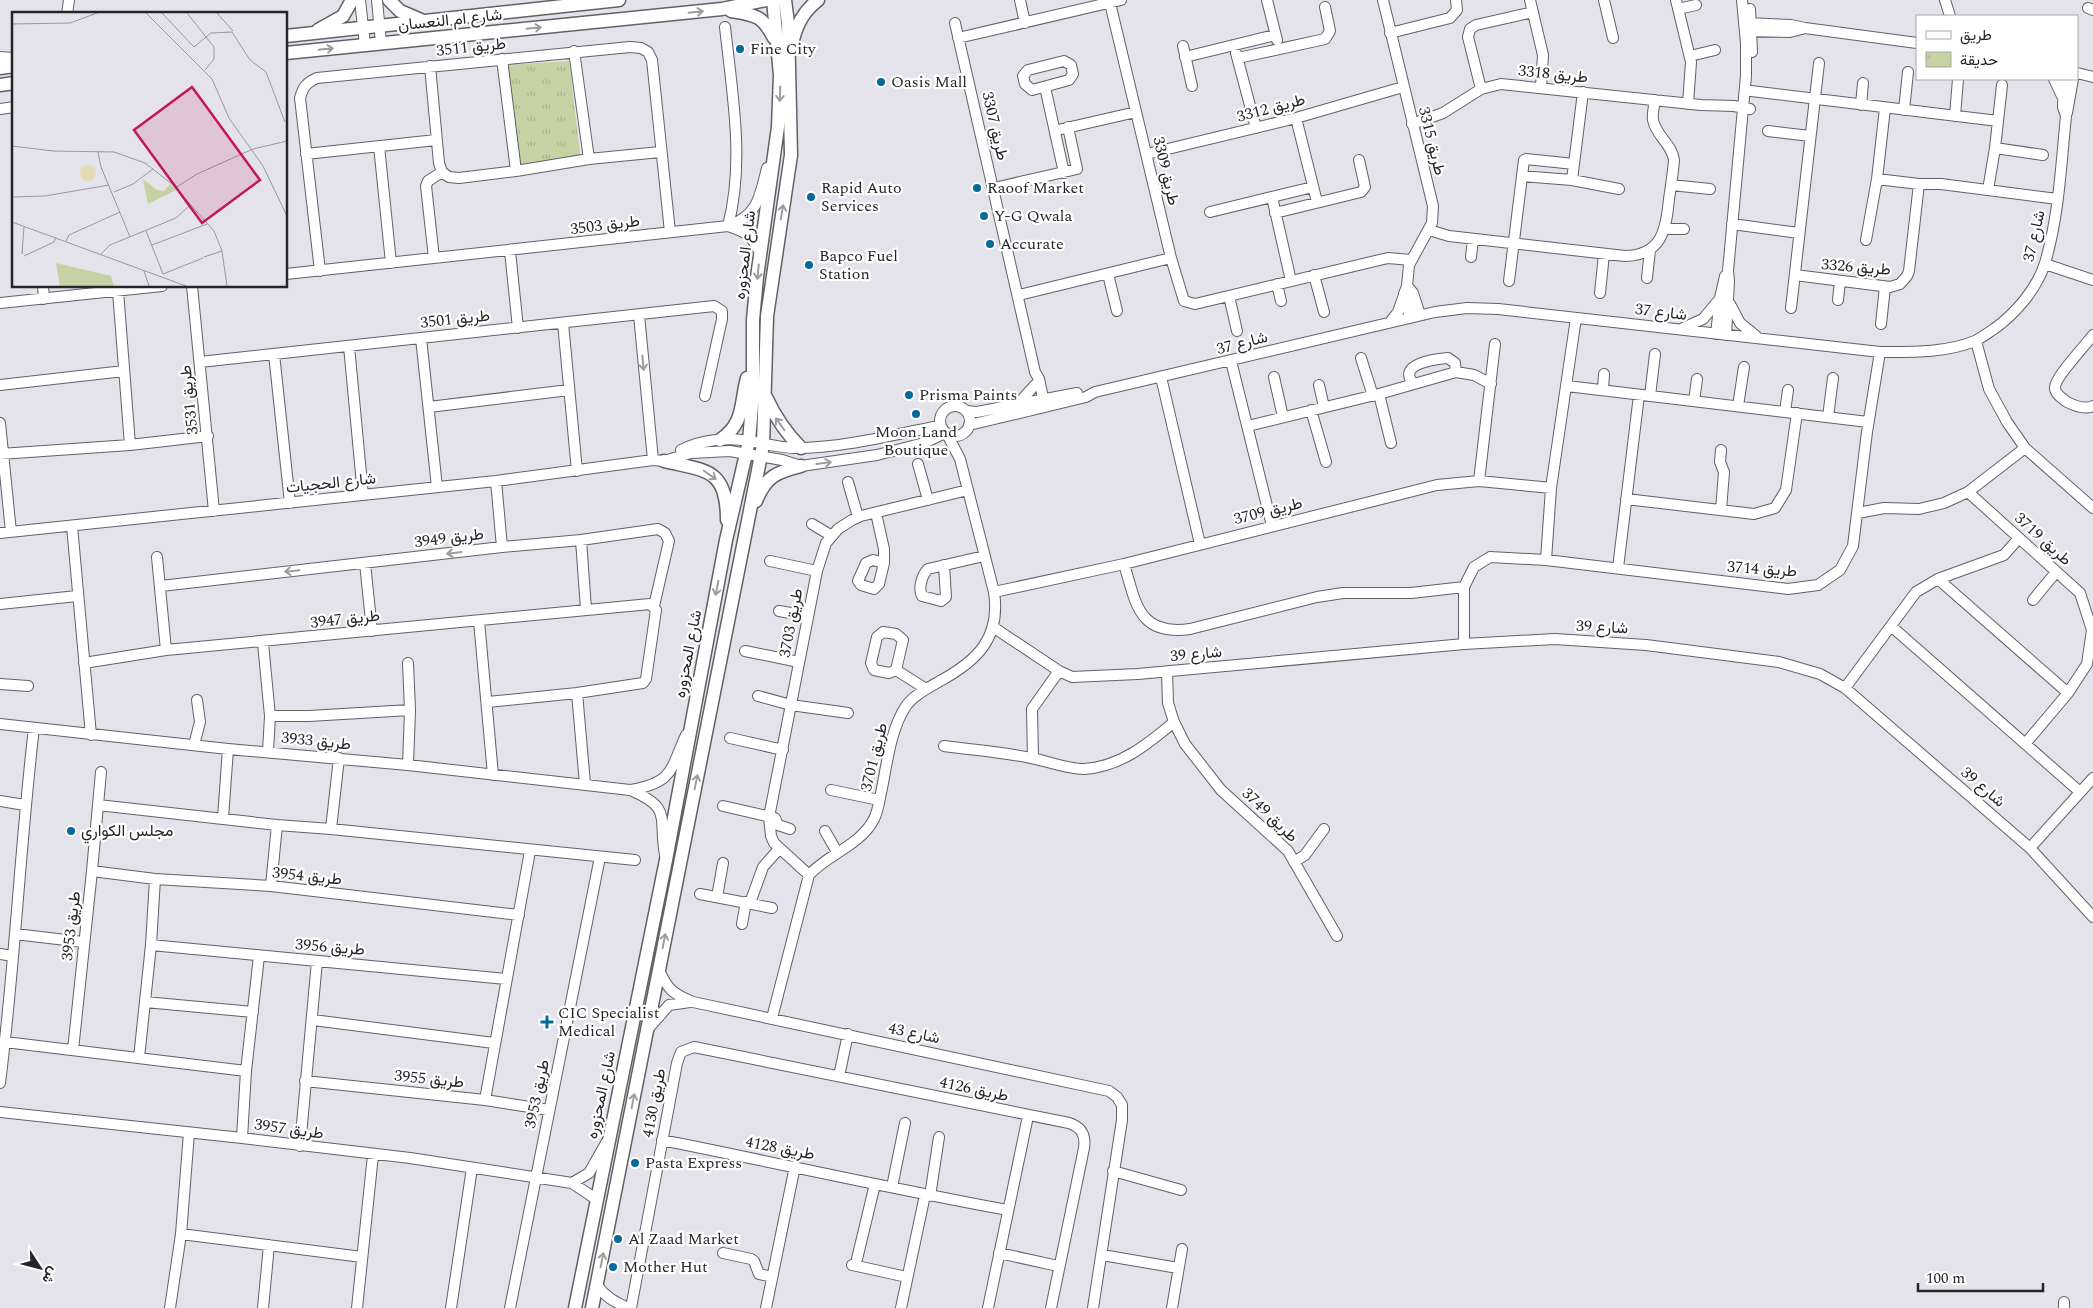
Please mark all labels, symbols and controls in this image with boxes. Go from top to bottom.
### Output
street label: شارع ام النعسان [397,3,503,37]
one-way arrow [688,7,704,17]
inset map [12,12,288,288]
legend [1916,15,2078,80]
one-way arrow [526,23,542,33]
text: طريق [1960,24,1992,47]
street label: طريق 3511 [435,31,507,63]
place label: Fine City [750,37,817,61]
marker: Fine City [734,43,746,55]
one-way arrow [317,44,333,54]
text: حديقة [1960,49,1998,72]
street label: طريق 3318 [1517,58,1589,90]
place label: Oasis Mall [891,70,967,94]
marker: Oasis Mall [875,76,887,88]
one-way arrow [775,86,784,102]
street label: طريق 3312 [1234,87,1308,129]
street label: طريق 3307 [975,89,1015,163]
street label: طريق 3315 [1412,104,1452,178]
street label: طريق 3309 [1146,134,1186,208]
place label: Rapid Auto Services [821,176,902,218]
place label: Raoof Market [987,176,1084,200]
marker: Raoof Market [971,182,983,194]
marker: Rapid Auto Services [805,191,817,203]
one-way arrow [778,204,788,220]
place label: Y-G Qwala [994,204,1073,228]
street label: شارع 37 [2016,208,2052,264]
street label: طريق 3503 [569,209,641,241]
street label: شارع المحزوره [728,209,762,301]
marker: Y-G Qwala [978,210,990,222]
place label: Accurate [1000,232,1064,256]
marker: Accurate [984,238,996,250]
place label: Bapco Fuel Station [819,244,898,286]
street label: طريق 3326 [1820,252,1892,282]
marker: Bapco Fuel Station [803,259,815,271]
one-way arrow [753,264,763,280]
street label: شارع 37 [1634,297,1688,327]
street label: طريق 3501 [419,303,491,335]
street label: شارع 37 [1214,325,1270,361]
one-way arrow [639,355,648,371]
street label: طريق 3531 [173,364,205,436]
place label: Prisma Paints [919,383,1017,407]
marker: Prisma Paints [903,389,915,401]
marker: Moon Land Boutique [910,408,922,420]
one-way arrow [775,418,786,431]
place label: Moon Land Boutique [875,420,957,462]
one-way arrow [816,458,832,468]
street label: شارع الحجيات [285,466,377,500]
one-way arrow [703,469,717,480]
street label: طريق 3709 [1231,491,1305,531]
street label: طريق 3719 [2009,507,2077,571]
street label: طريق 3949 [413,522,485,554]
one-way arrow [446,548,462,558]
street label: طريق 3714 [1726,555,1798,583]
one-way arrow [284,566,300,576]
one-way arrow [712,580,722,596]
street label: طريق 3703 [773,586,809,660]
street label: طريق 3947 [309,603,381,635]
street label: شارع المحزوره [668,608,708,700]
street label: شارع 39 [1575,614,1629,640]
street label: شارع 39 [1169,640,1223,668]
street label: طريق 3701 [854,720,894,794]
street label: طريق 3933 [280,725,352,757]
street label: شارع 39 [1955,761,2011,813]
one-way arrow [691,774,701,790]
street label: طريق 3749 [1237,782,1303,848]
place label: مجلس الكواري [81,819,173,844]
marker: مجلس الكواري [65,825,77,837]
street label: طريق 3954 [271,860,343,892]
street label: طريق 3953 [55,890,87,962]
street label: طريق 3956 [294,932,366,962]
one-way arrow [660,934,670,950]
place label: CIC Specialist Medical [558,1001,660,1043]
marker: CIC Specialist Medical [540,1015,554,1029]
street label: شارع 43 [886,1016,942,1050]
street label: شارع المحزوره [580,1049,622,1141]
street label: طريق 3953 [518,1057,556,1131]
street label: طريق 3955 [393,1063,465,1095]
street label: طريق 4130 [636,1066,672,1140]
street label: طريق 4126 [937,1070,1011,1108]
one-way arrow [629,1093,639,1109]
street label: طريق 3957 [253,1112,325,1146]
street label: طريق 4128 [743,1130,817,1166]
place label: Pasta Express [645,1151,742,1175]
marker: Pasta Express [629,1157,641,1169]
place label: Al Zaad Market [628,1227,739,1251]
marker: Al Zaad Market [612,1233,624,1245]
north arrow [15,1243,65,1293]
one-way arrow [597,1253,607,1269]
place label: Mother Hut [623,1255,708,1279]
scale bar [1918,1260,2043,1292]
marker: Mother Hut [607,1261,619,1273]
text: ش [37,1262,64,1288]
text: 100 m [1926,1267,1965,1290]

